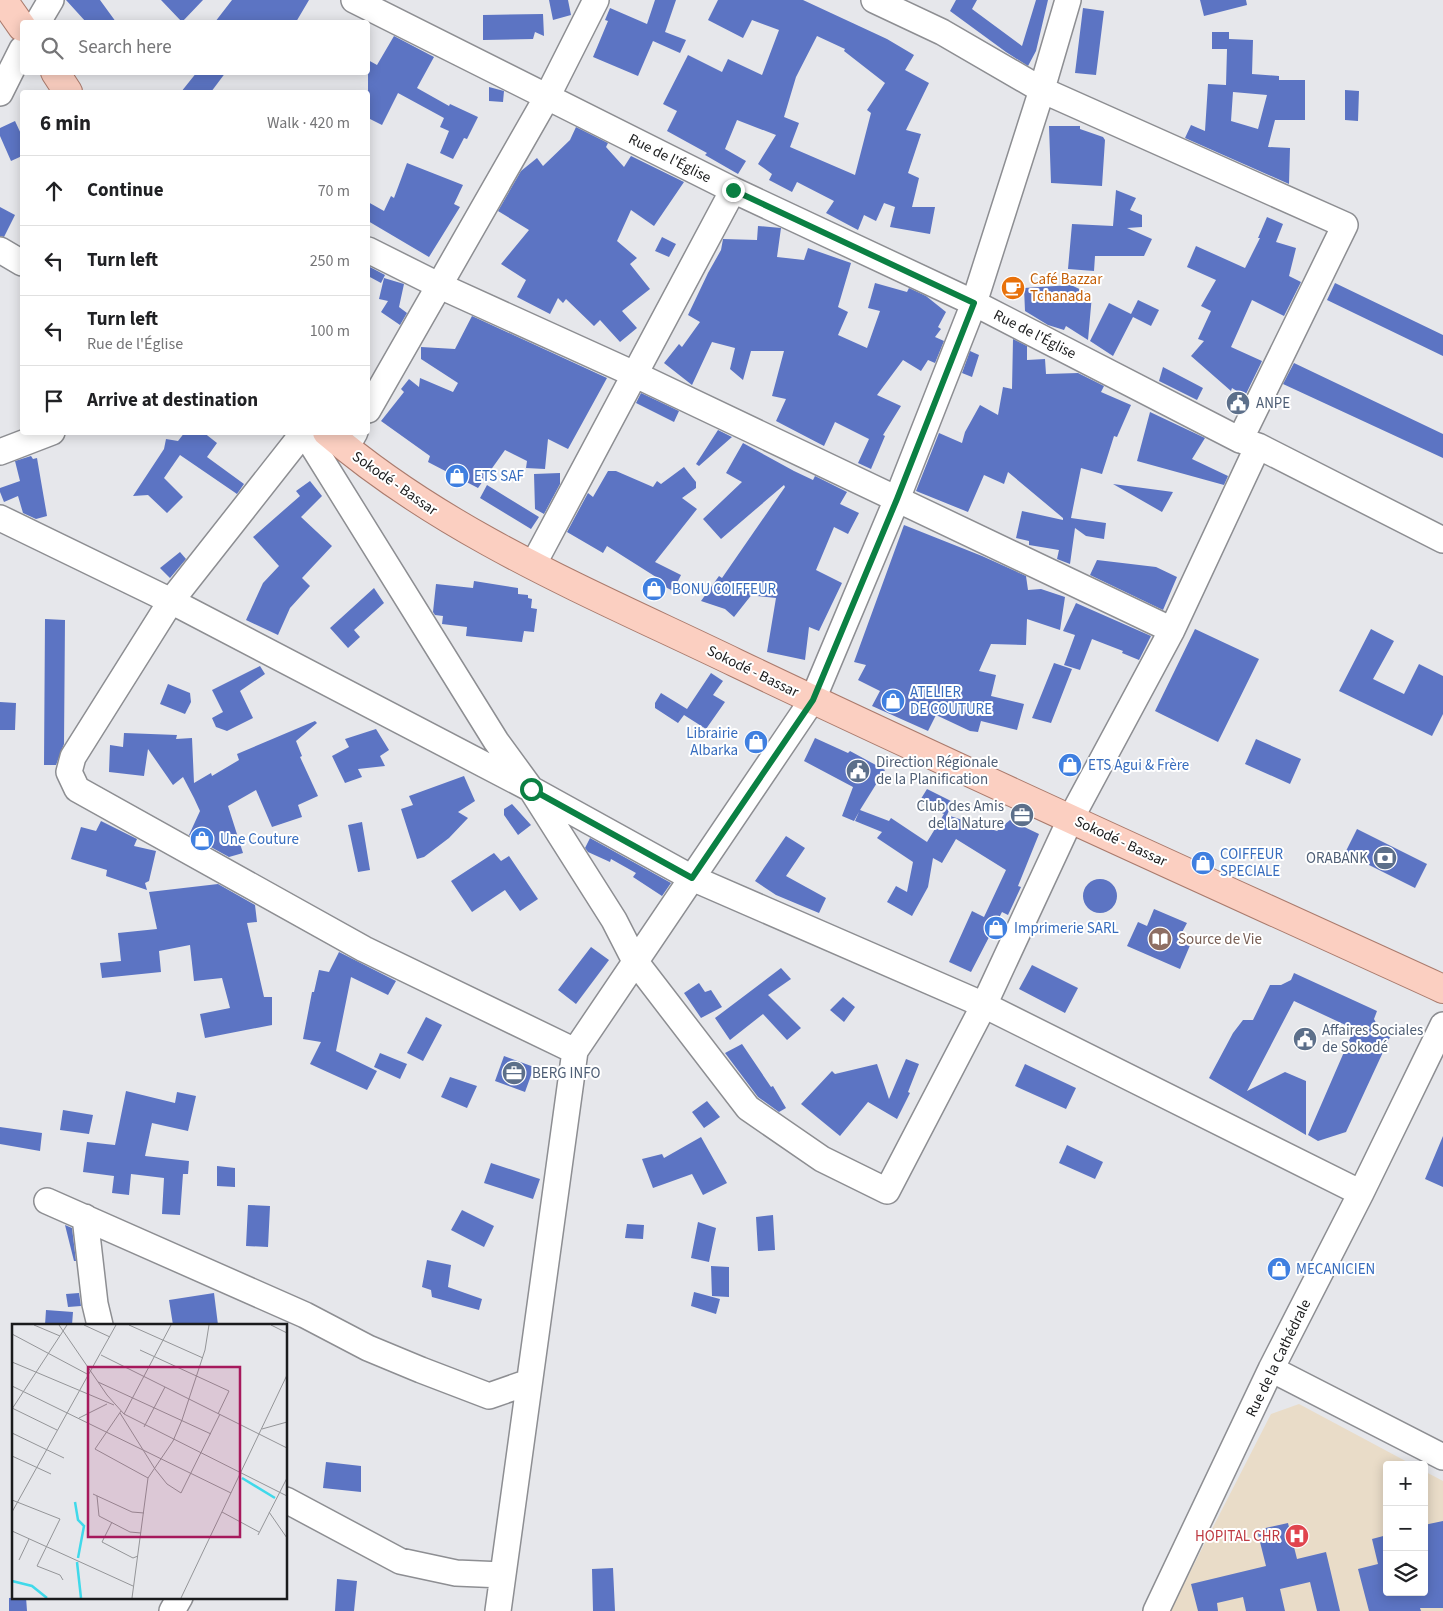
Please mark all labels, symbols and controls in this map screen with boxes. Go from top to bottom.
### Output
search box [20,20,370,75]
icon: search [38,34,66,62]
text: Search here [78,34,172,61]
text: 6 min [40,108,91,138]
text: Walk · 420 m [267,112,350,134]
street label: Rue de l'Église [625,129,715,188]
icon: ahead [40,177,68,205]
text: Continue [87,177,164,204]
route end [722,179,745,202]
text: 70 m [318,180,350,202]
icon: left [40,247,68,275]
text: Turn left [87,247,158,274]
text: 250 m [310,250,350,272]
place label: Café Bazzar Tchanada [1030,269,1103,307]
cafe icon: Café Bazzar Tchanada [1000,275,1026,301]
street label: Rue de l'Église [990,305,1080,364]
text: Turn left [87,306,158,333]
icon: left [40,317,68,345]
text: 100 m [310,320,350,342]
text: Rue de l'Église [87,333,183,355]
icon: arrive [40,387,68,415]
text: Arrive at destination [87,387,258,414]
public building icon: ANPE [1225,390,1251,416]
place label: ANPE [1256,393,1290,414]
street label: Sokodé - Bassar [348,446,442,521]
shop icon: ETS SAF [444,463,470,489]
place label: ETS SAF [474,466,525,487]
shop icon: BONU COIFFEUR [641,576,667,602]
place label: BONU COIFFEUR [672,579,777,600]
street label: Sokodé - Bassar [703,640,803,703]
place label: ATELIER DE COUTURE [910,682,992,720]
shop icon: ATELIER DE COUTURE [880,688,906,714]
place label: Librairie Albarka [686,723,738,761]
shop icon: Librairie Albarka [743,729,769,755]
place label: Direction Régionale de la Planification [876,752,998,790]
shop icon: ETS Agui & Frère [1057,752,1083,778]
place label: ETS Agui & Frère [1088,755,1189,776]
public building icon: Direction Régionale de la Planification [845,758,871,784]
route start [520,778,543,801]
place label: Club des Amis de la Nature [917,796,1004,834]
office icon: Club des Amis de la Nature [1009,802,1035,828]
street label: Sokodé - Bassar [1071,811,1171,872]
shop icon: Une Couture [189,826,215,852]
place label: Une Couture [220,829,299,850]
place label: COIFFEUR SPECIALE [1220,844,1283,882]
bank icon: ORABANK [1372,845,1398,871]
place label: ORABANK [1306,848,1368,869]
shop icon: COIFFEUR SPECIALE [1190,850,1216,876]
shop icon: Imprimerie SARL [983,915,1009,941]
place label: Imprimerie SARL [1014,918,1119,939]
library icon: Source de Vie [1147,926,1173,952]
place label: Source de Vie [1178,929,1262,950]
place label: Affaires Sociales de Sokodé [1322,1020,1423,1058]
public building icon: Affaires Sociales de Sokodé [1292,1026,1318,1052]
office icon: BERG INFO [501,1060,527,1086]
place label: BERG INFO [532,1063,600,1084]
shop icon: MECANICIEN [1266,1256,1292,1282]
place label: MECANICIEN [1296,1259,1375,1280]
street label: Rue de la Cathédrale [1241,1296,1316,1421]
inset map [12,1324,288,1598]
map controls [1383,1461,1428,1596]
button: + [1383,1461,1428,1506]
button: − [1383,1506,1428,1551]
hospital icon: HOPITAL CHR [1284,1523,1310,1549]
place label: HOPITAL CHR [1195,1526,1280,1547]
button: layers [1383,1551,1428,1596]

